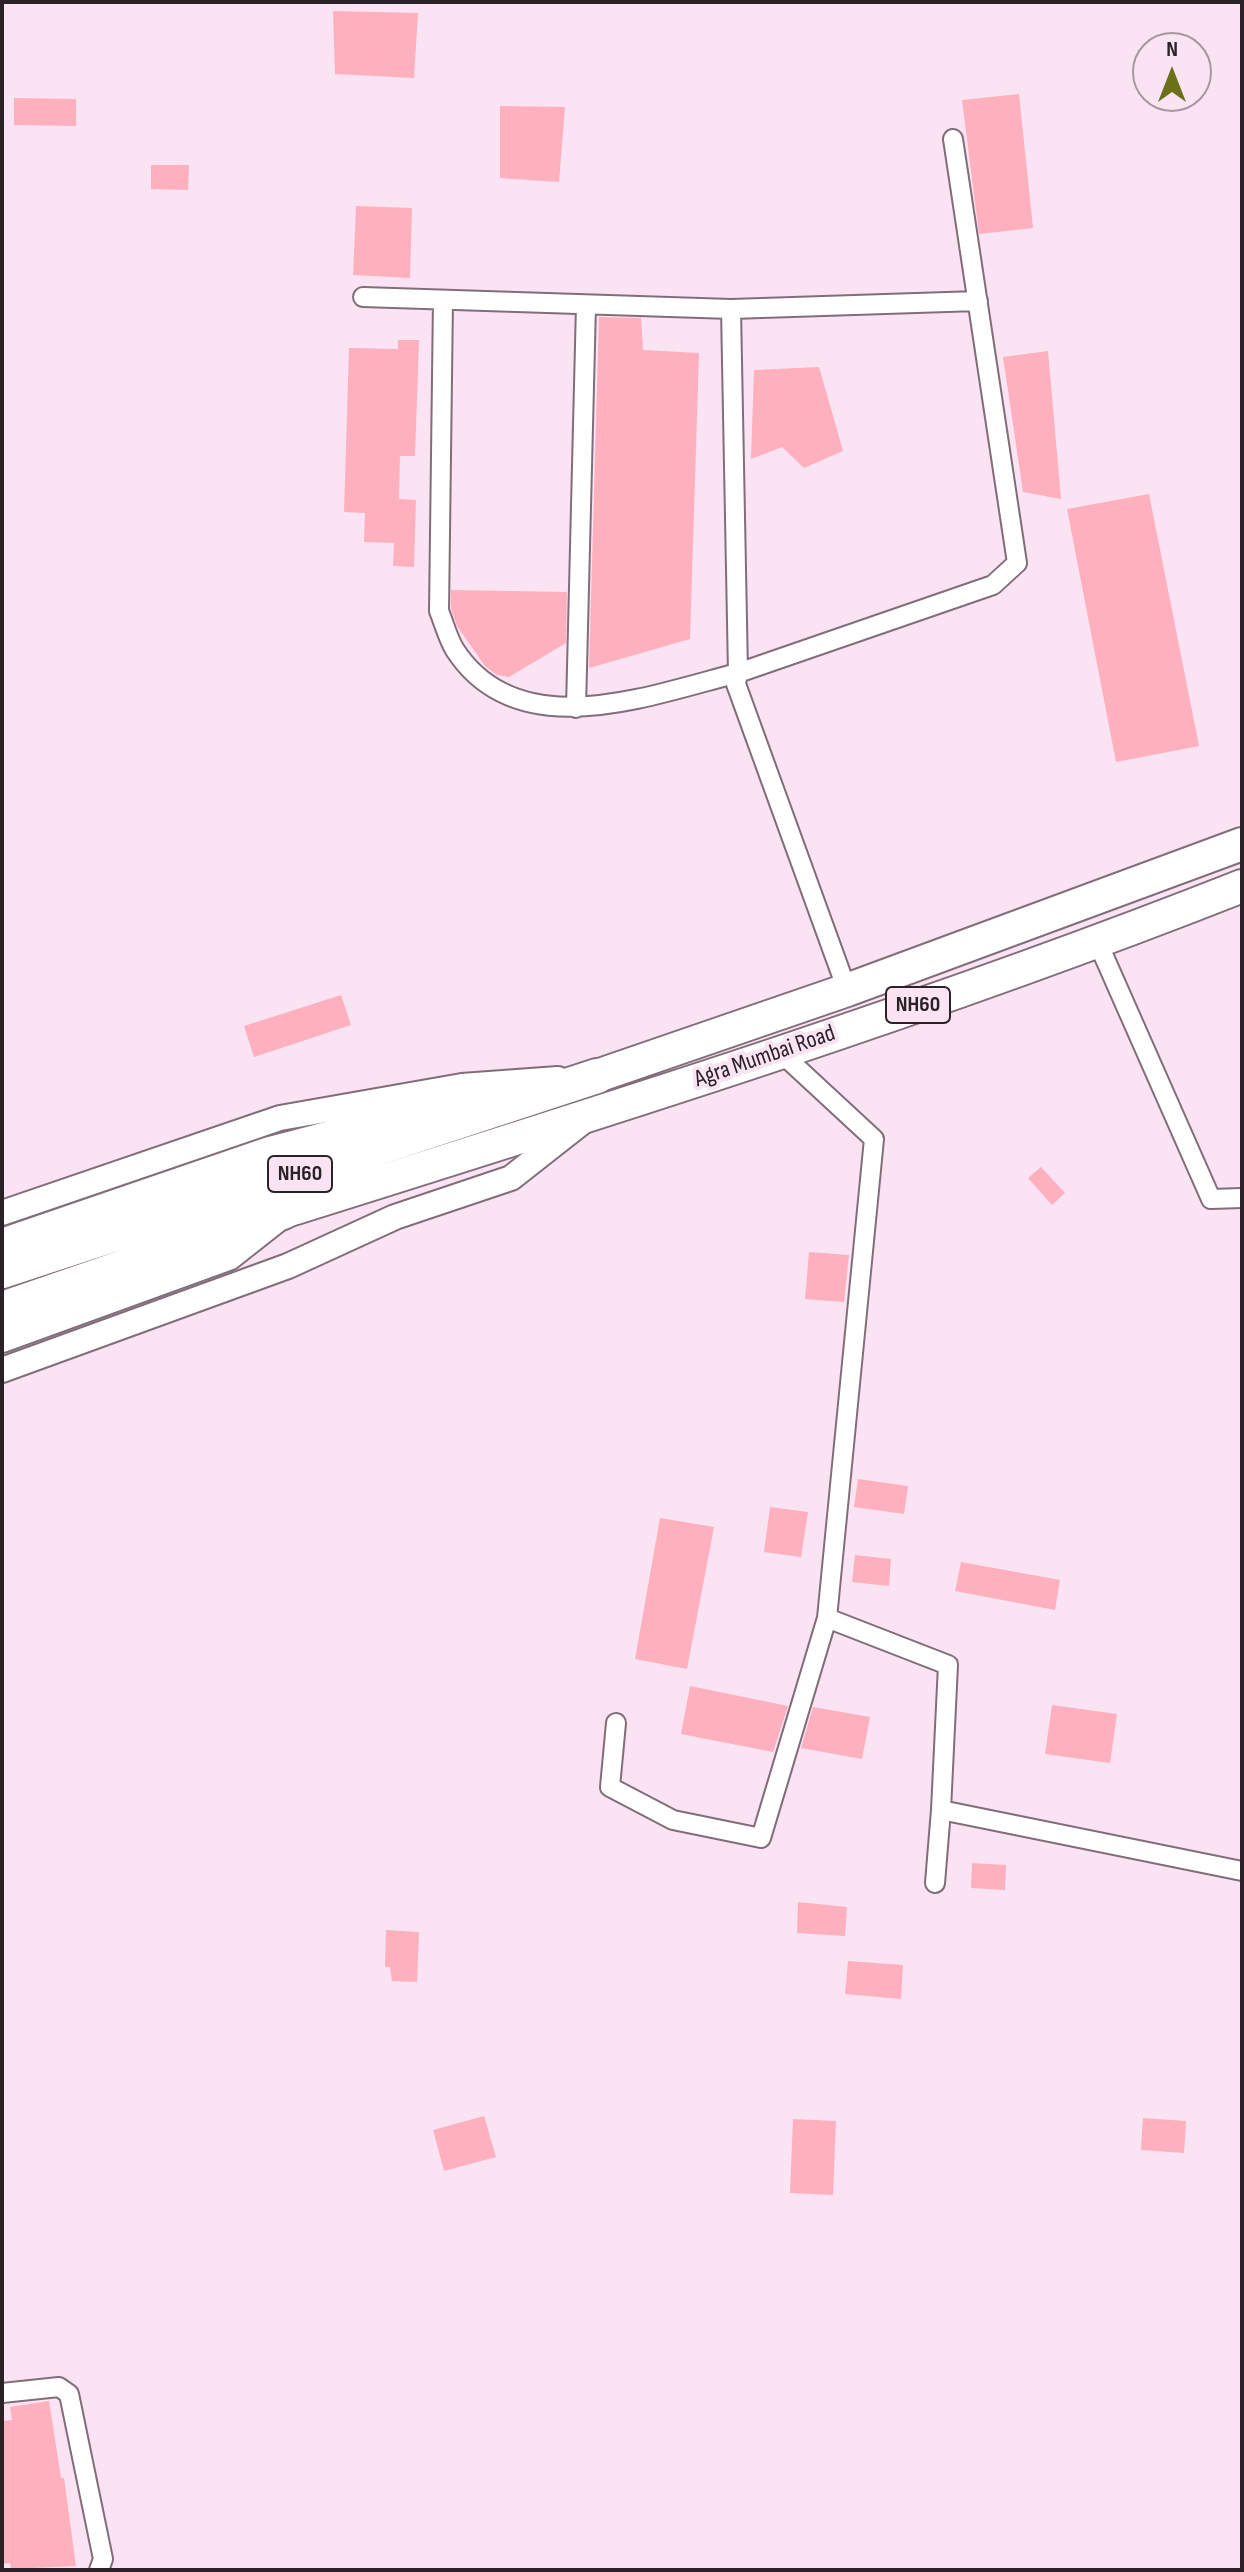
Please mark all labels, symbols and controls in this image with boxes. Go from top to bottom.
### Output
north arrow [1132,32,1212,112]
text: N [1166,36,1178,63]
road number: NH60 [886,987,950,1023]
street label: Agra Mumbai Road [691,1019,839,1095]
road number: NH60 [268,1156,332,1192]

